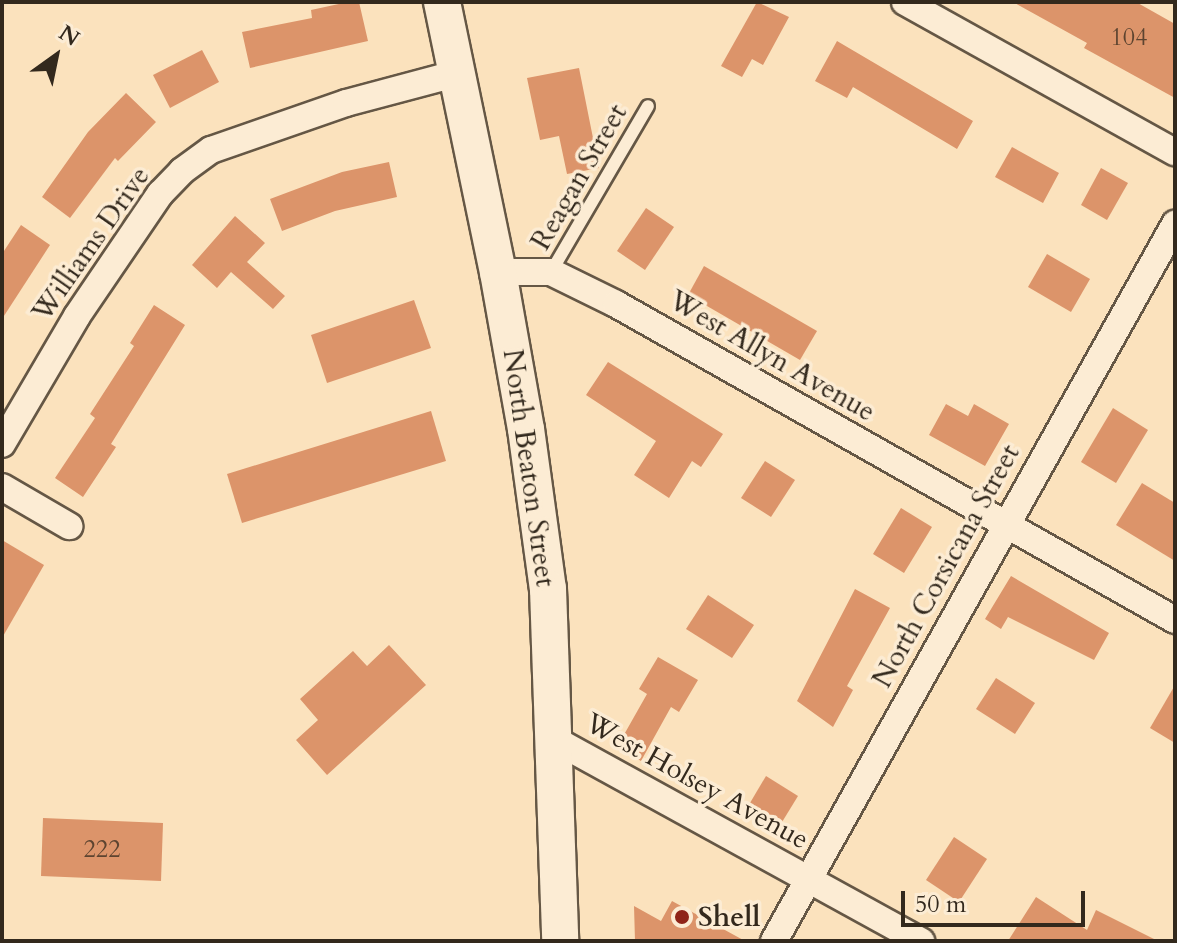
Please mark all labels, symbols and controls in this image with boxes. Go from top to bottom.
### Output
north arrow [16,16,96,96]
text: N [53,18,85,54]
house number: 104 [1111,24,1147,52]
street label: Reagan Street [524,98,634,256]
street label: Williams Drive [25,160,157,328]
street label: West Allyn Avenue [663,283,881,429]
street label: North Beaton Street [496,347,562,589]
street label: North Corsicana Street [865,439,1027,693]
street label: West Holsey Avenue [579,706,815,856]
house number: 222 [84,836,120,864]
scale bar [905,875,1089,925]
text: 50 m [915,888,966,921]
place label: Shell [698,900,760,934]
marker: Shell [673,908,691,926]

